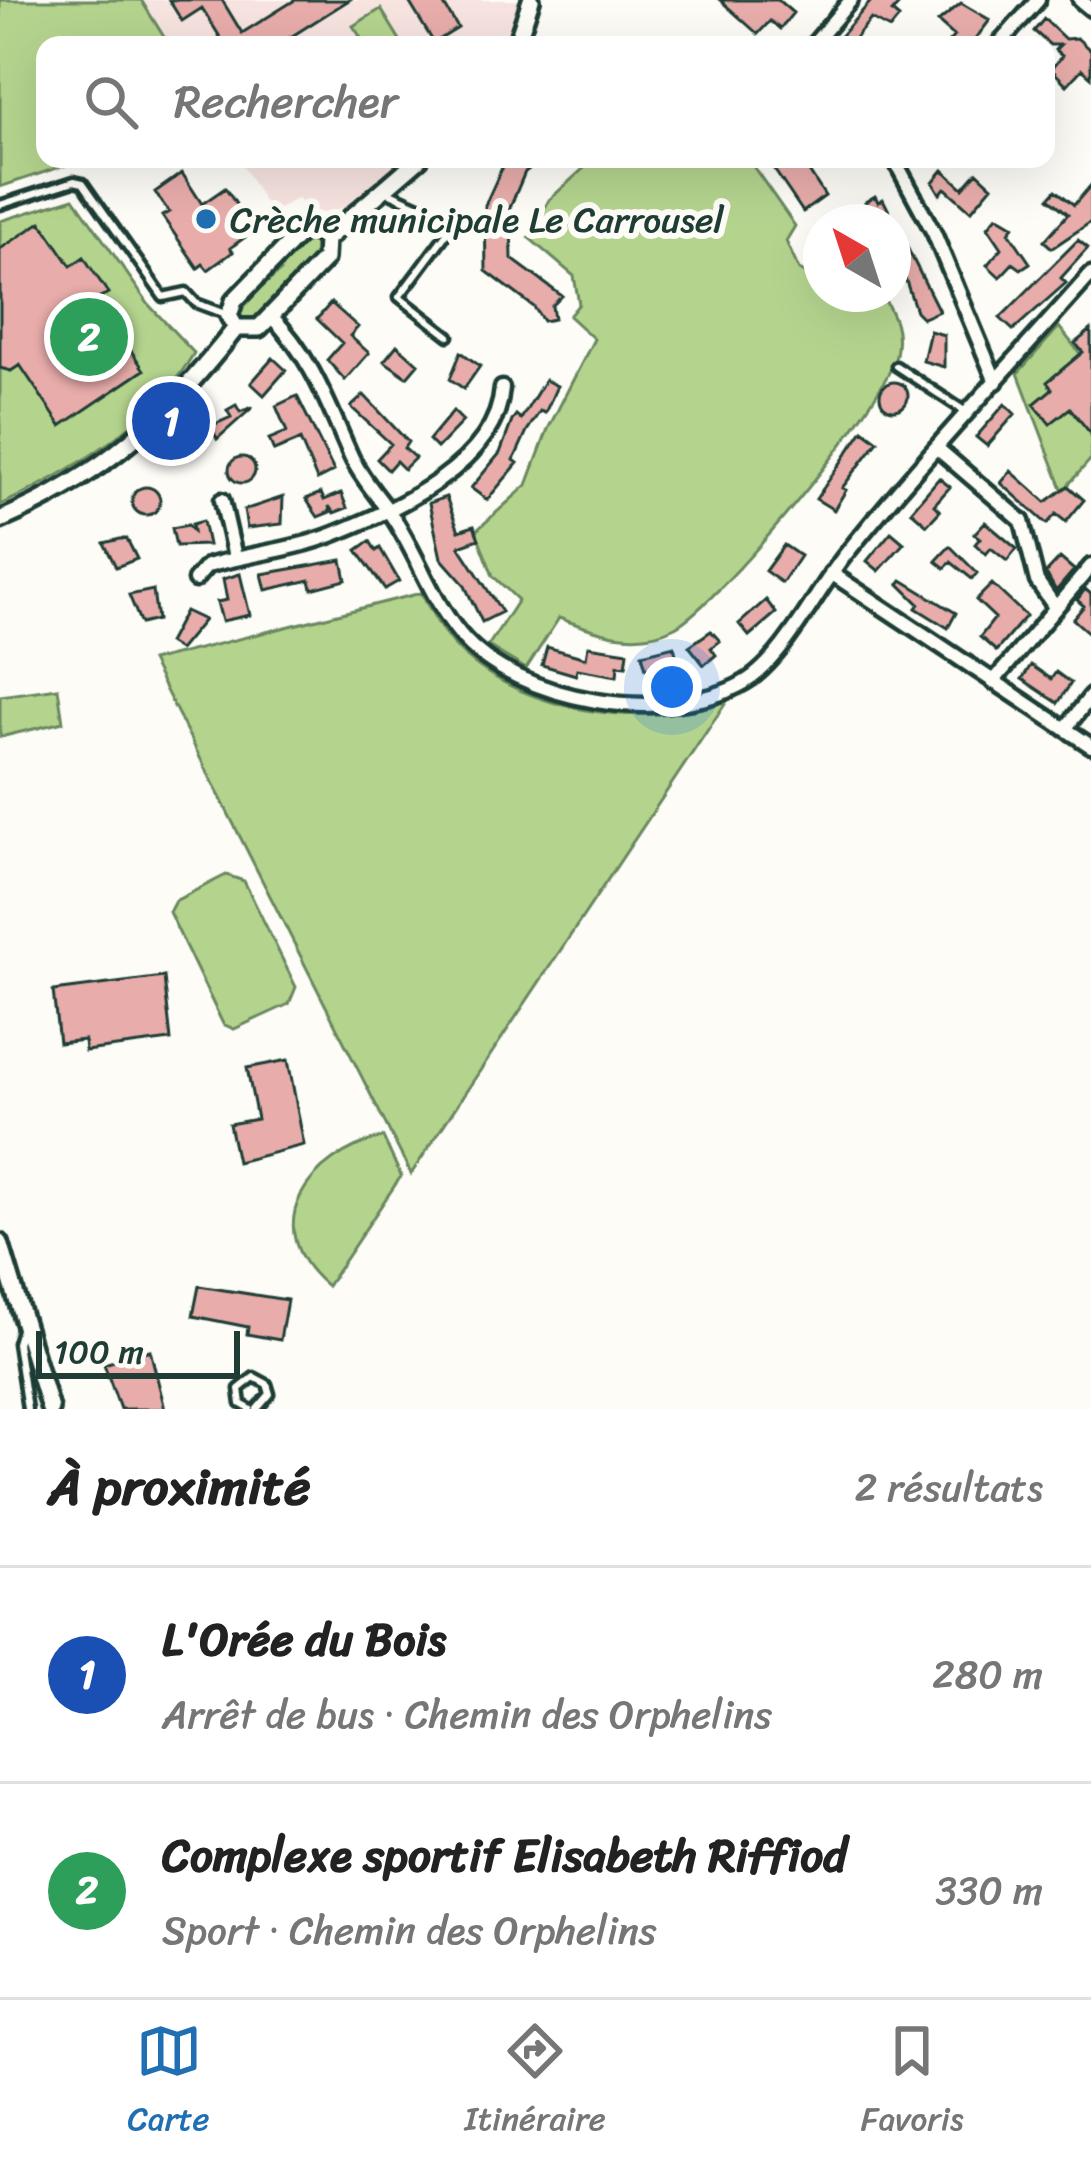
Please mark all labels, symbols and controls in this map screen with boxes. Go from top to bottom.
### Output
search box [36,36,1055,168]
text: Rechercher [174,62,398,142]
icon: search [78,69,144,135]
place label: Crèche municipale Le Carrousel [230,188,725,252]
north arrow [803,204,911,312]
marker: Crèche municipale Le Carrousel [193,206,219,232]
pin: 2 [50,292,128,382]
pin: 1 [132,376,210,466]
your location [642,657,702,717]
text: 100 m [54,1323,144,1381]
scale bar [36,1325,240,1378]
text: À proximité [48,1442,310,1532]
text: 2 résultats [855,1453,1043,1522]
text: L'Orée du Bois [162,1600,446,1680]
text: 1 [79,1640,95,1709]
text: 280 m [932,1640,1043,1709]
text: Arrêt de bus · Chemin des Orphelins [162,1680,772,1749]
text: Complexe sportif Elisabeth Riffiod [162,1816,847,1896]
text: 2 [76,1856,98,1925]
text: 330 m [935,1856,1043,1925]
text: Sport · Chemin des Orphelins [162,1896,657,1965]
tab: Carte [128,2018,210,2148]
tab: Itinéraire [465,2018,606,2148]
tab: Favoris [861,2018,963,2148]

